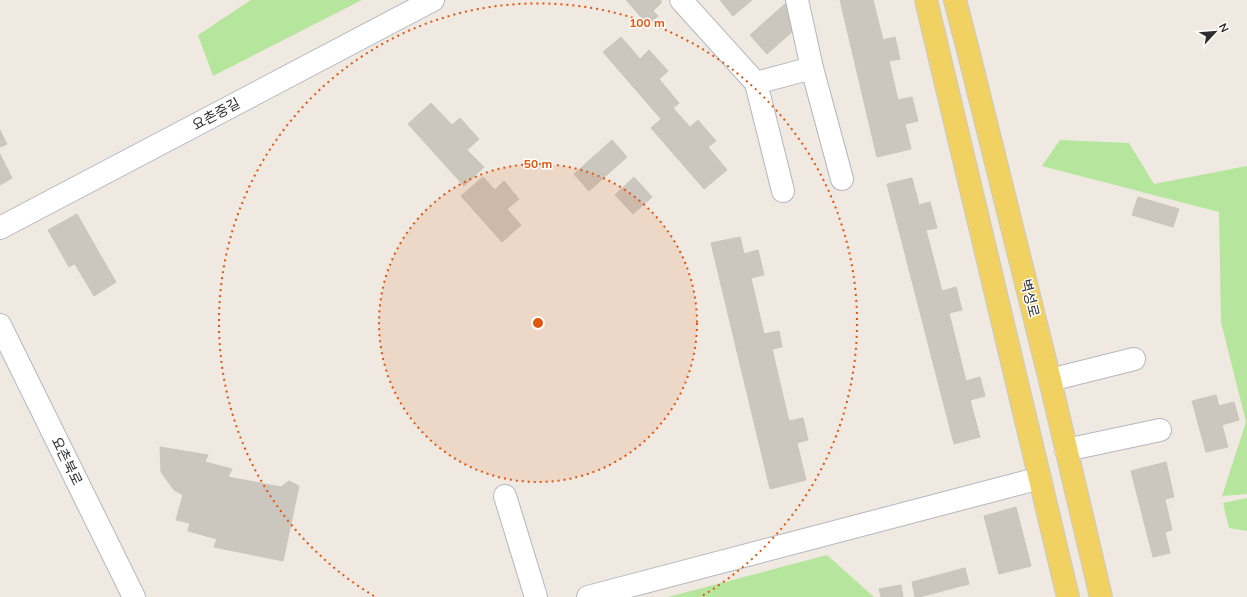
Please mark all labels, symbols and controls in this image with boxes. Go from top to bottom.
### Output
north arrow [1195,12,1235,52]
text: 100 m [629,15,665,30]
text: N [1216,21,1232,34]
street label: 요촌중길 [189,94,243,134]
text: 50 m [524,156,552,171]
street label: 벽성로 [1017,277,1043,319]
centre of rings [531,316,545,330]
street label: 요촌북로 [48,434,86,488]

